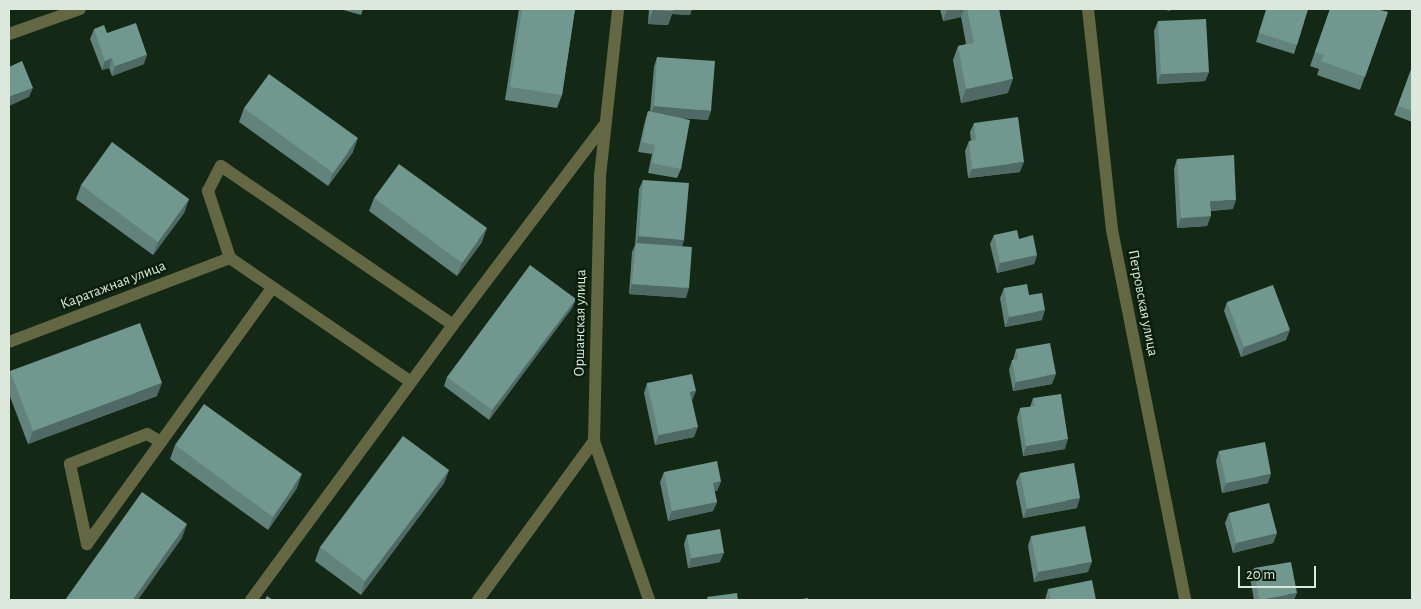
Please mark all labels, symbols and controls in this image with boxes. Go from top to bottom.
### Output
street label: Петровская улица [1124,248,1162,358]
street label: Каратажная улица [58,257,168,313]
street label: Оршанская улица [570,269,590,377]
scale bar [1241,556,1318,588]
text: 20 m [1246,567,1275,582]

